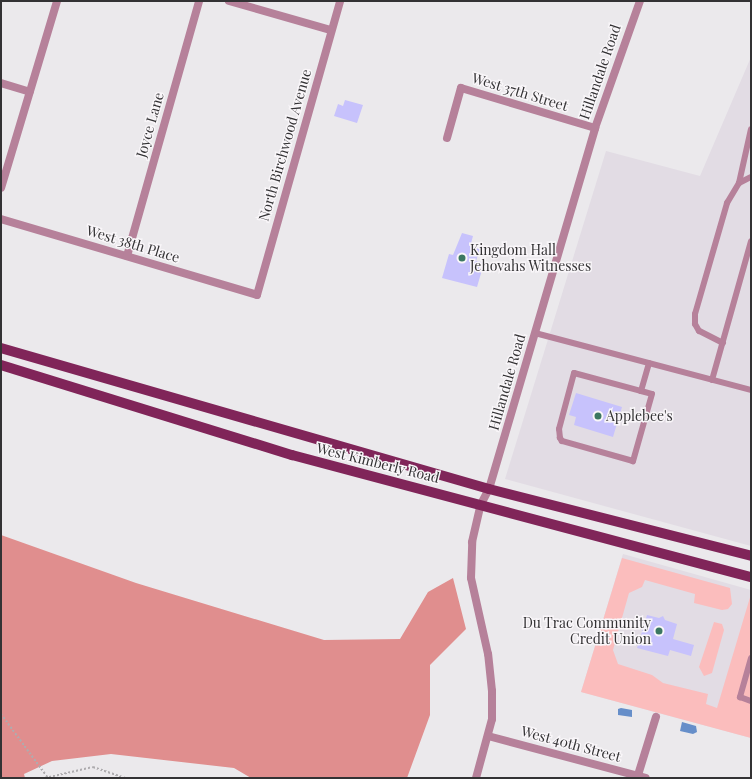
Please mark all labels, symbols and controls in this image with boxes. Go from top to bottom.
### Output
street label: Hillandale Road [576,22,624,122]
street label: North Birchwood Avenue [255,67,315,223]
street label: West 37th Street [470,69,570,115]
street label: Joyce Lane [133,91,167,159]
street label: West 38th Place [84,222,182,266]
place label: Kingdom Hall Jehovahs Witnesses [470,242,592,274]
marker: Kingdom Hall Jehovahs Witnesses [457,253,467,263]
street label: Hillandale Road [485,332,529,432]
place label: Applebee's [606,408,673,424]
marker: Applebee's [593,411,603,421]
street label: West Kimberly Road [315,440,441,486]
place label: Du Trac Community Credit Union [522,615,651,648]
marker: Du Trac Community Credit Union [654,626,664,636]
street label: West 40th Street [519,723,623,765]

